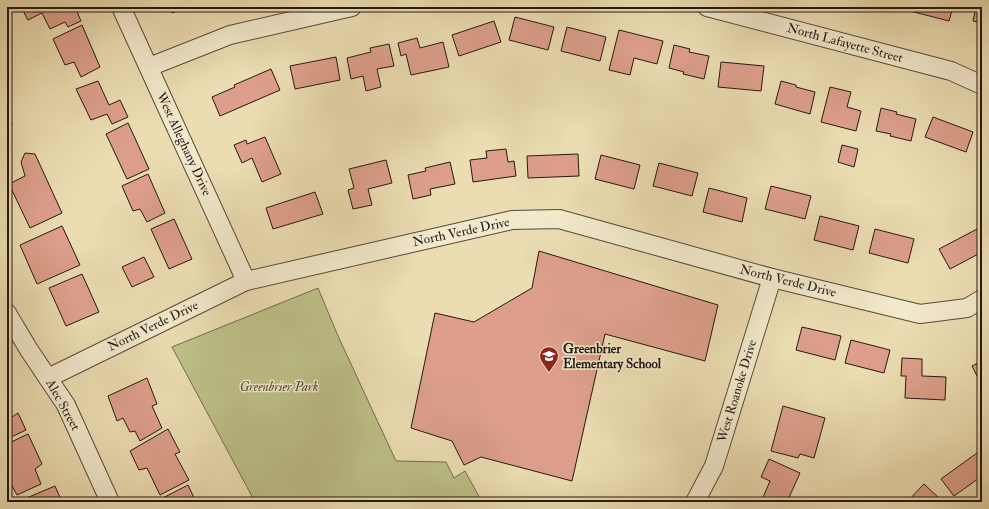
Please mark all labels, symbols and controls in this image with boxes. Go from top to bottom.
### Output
street label: North Lafayette Street [785,20,905,67]
street label: West Alleghany Drive [152,89,215,199]
street label: North Verde Drive [411,214,512,250]
street label: North Verde Drive [738,261,838,301]
street label: North Verde Drive [105,297,201,355]
street label: West Roanoke Drive [713,337,760,445]
place label: Greenbrier Elementary School [563,341,662,373]
school or university icon: Greenbrier Elementary School [538,345,560,373]
street label: Alec Street [42,376,84,433]
park label: Greenbrier Park [240,379,318,395]

